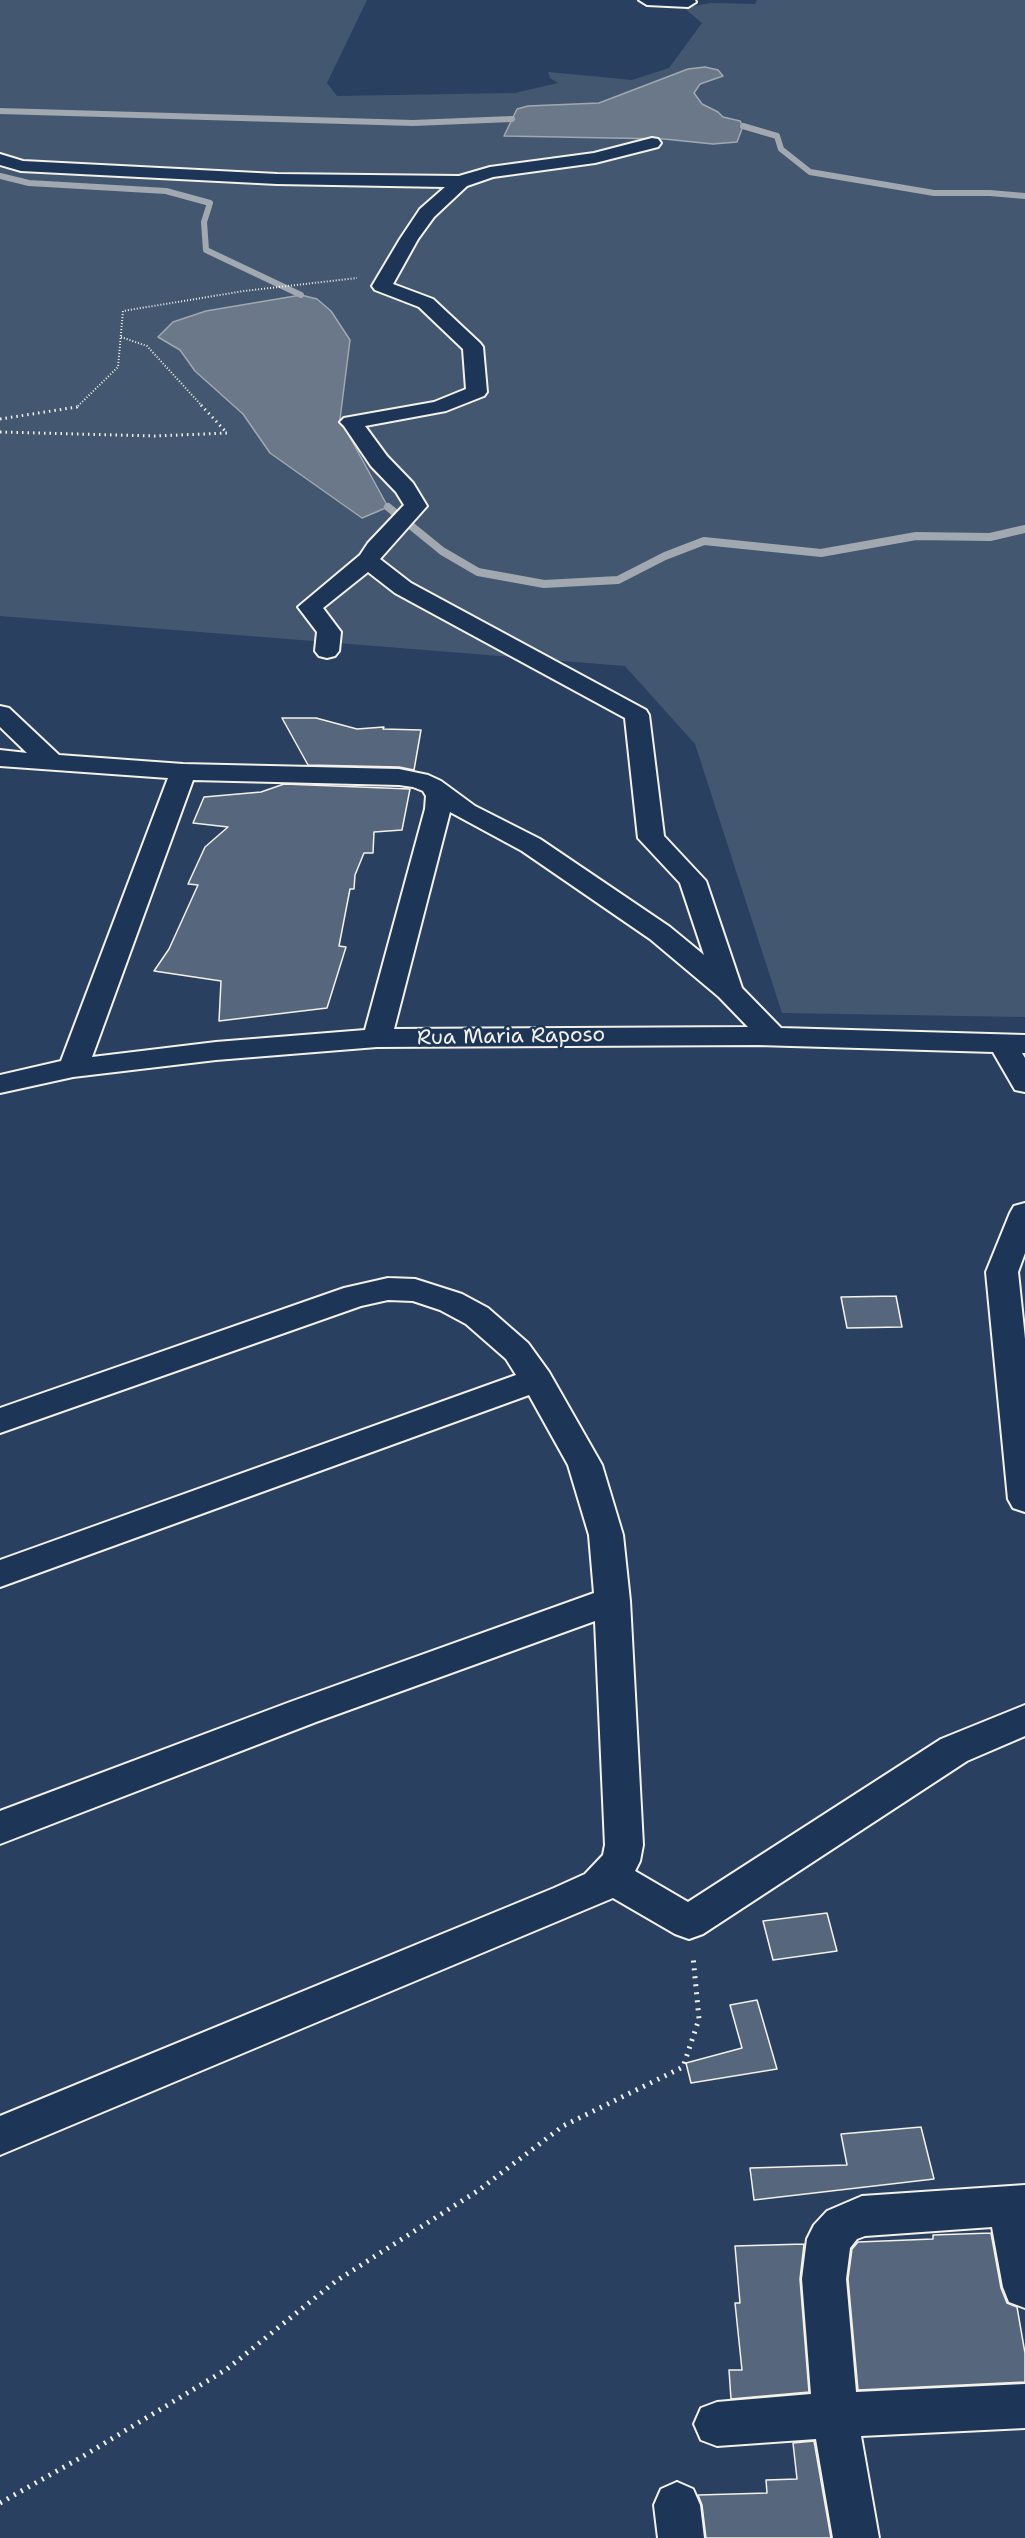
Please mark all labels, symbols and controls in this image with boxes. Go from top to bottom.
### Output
street label: Rua Maria Raposo [417,1023,605,1051]

